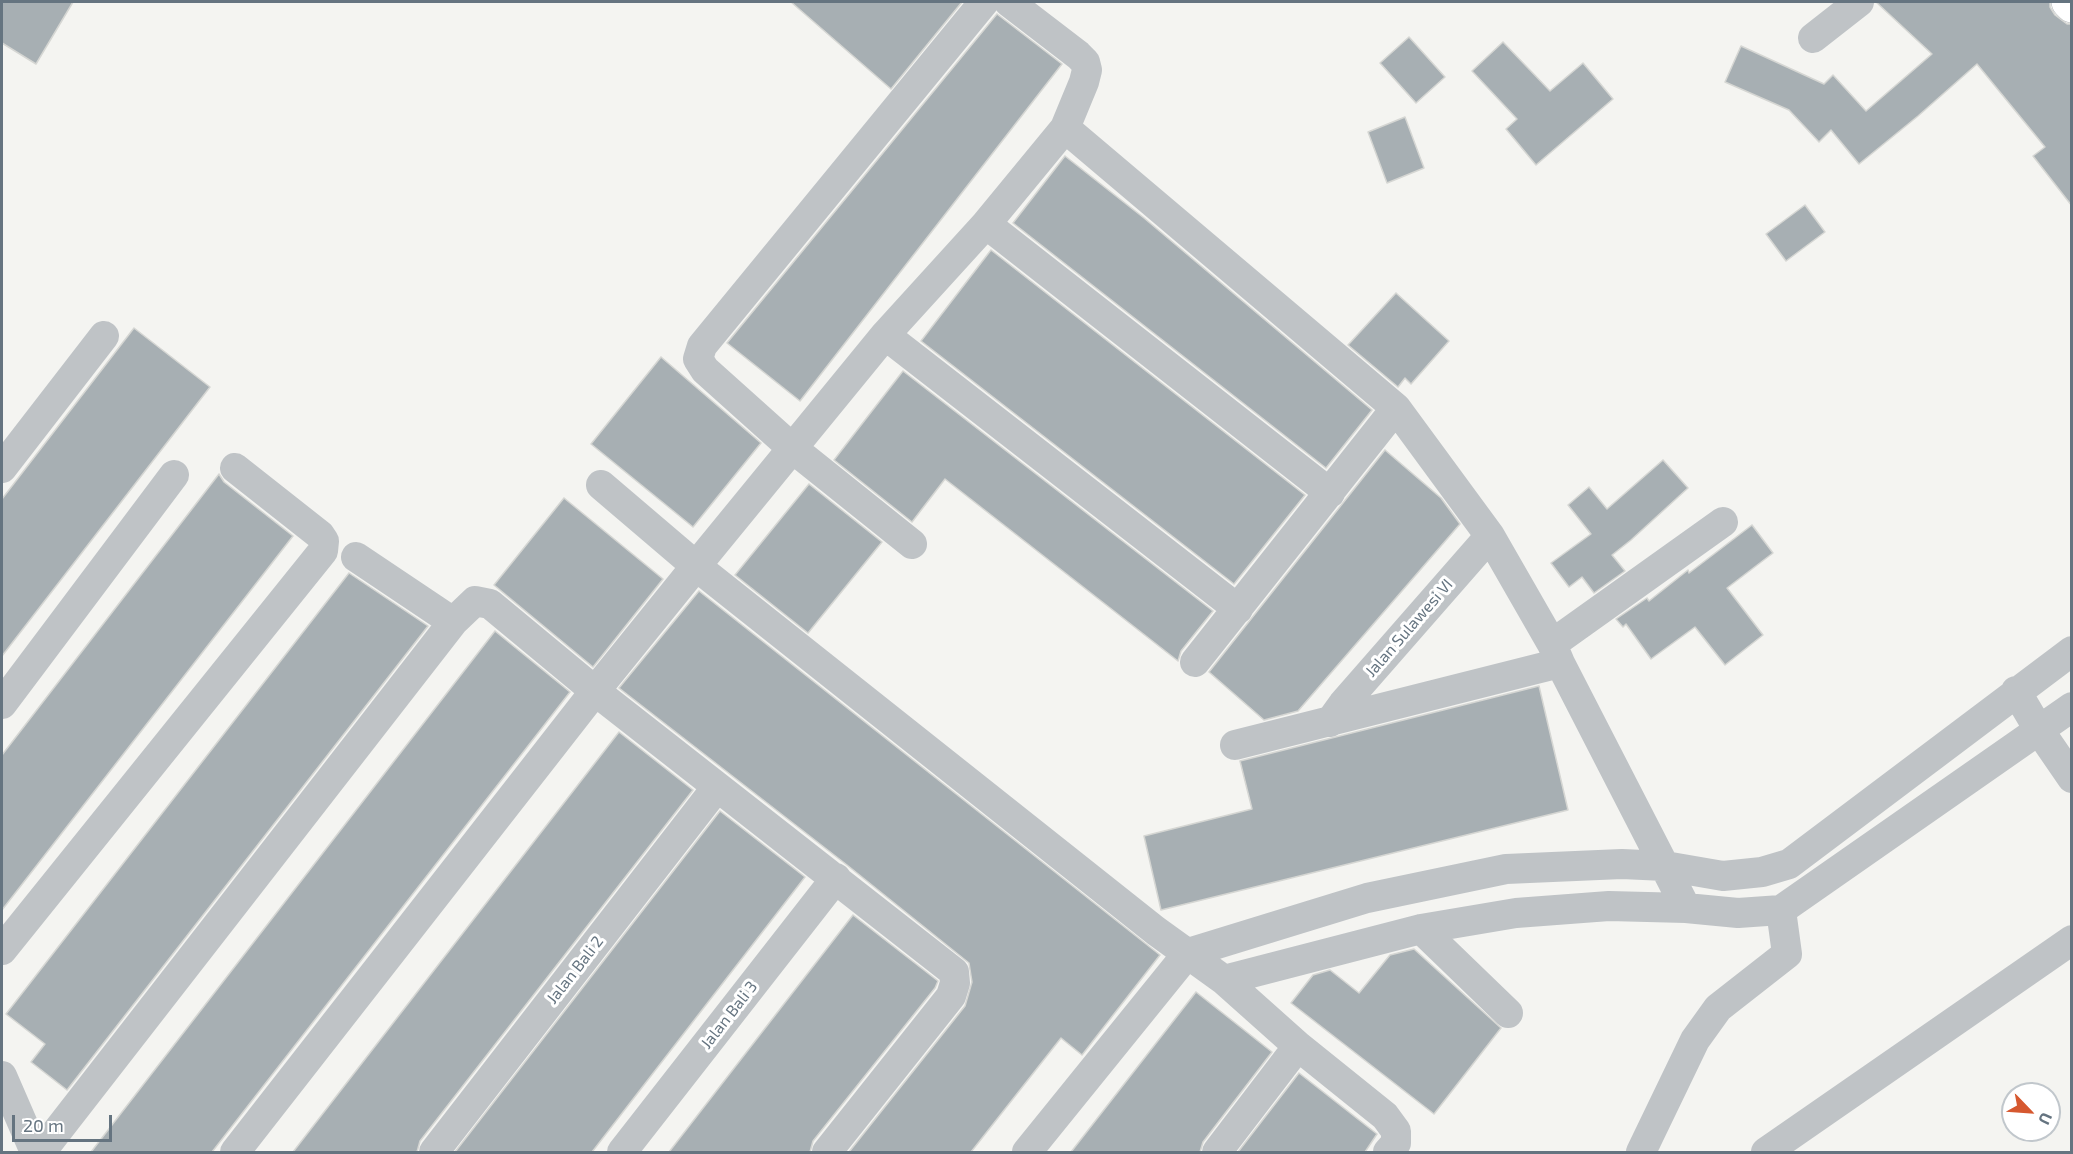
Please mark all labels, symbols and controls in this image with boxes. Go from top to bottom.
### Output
street label: Jalan Sulawesi VI [1361,575,1457,681]
street label: Jalan Bali 2 [543,932,607,1008]
street label: Jalan Bali 3 [697,977,761,1053]
north arrow [2001,1082,2061,1142]
scale bar [15,1103,116,1141]
text: U [2035,1110,2057,1128]
text: 20 m [23,1114,64,1136]

